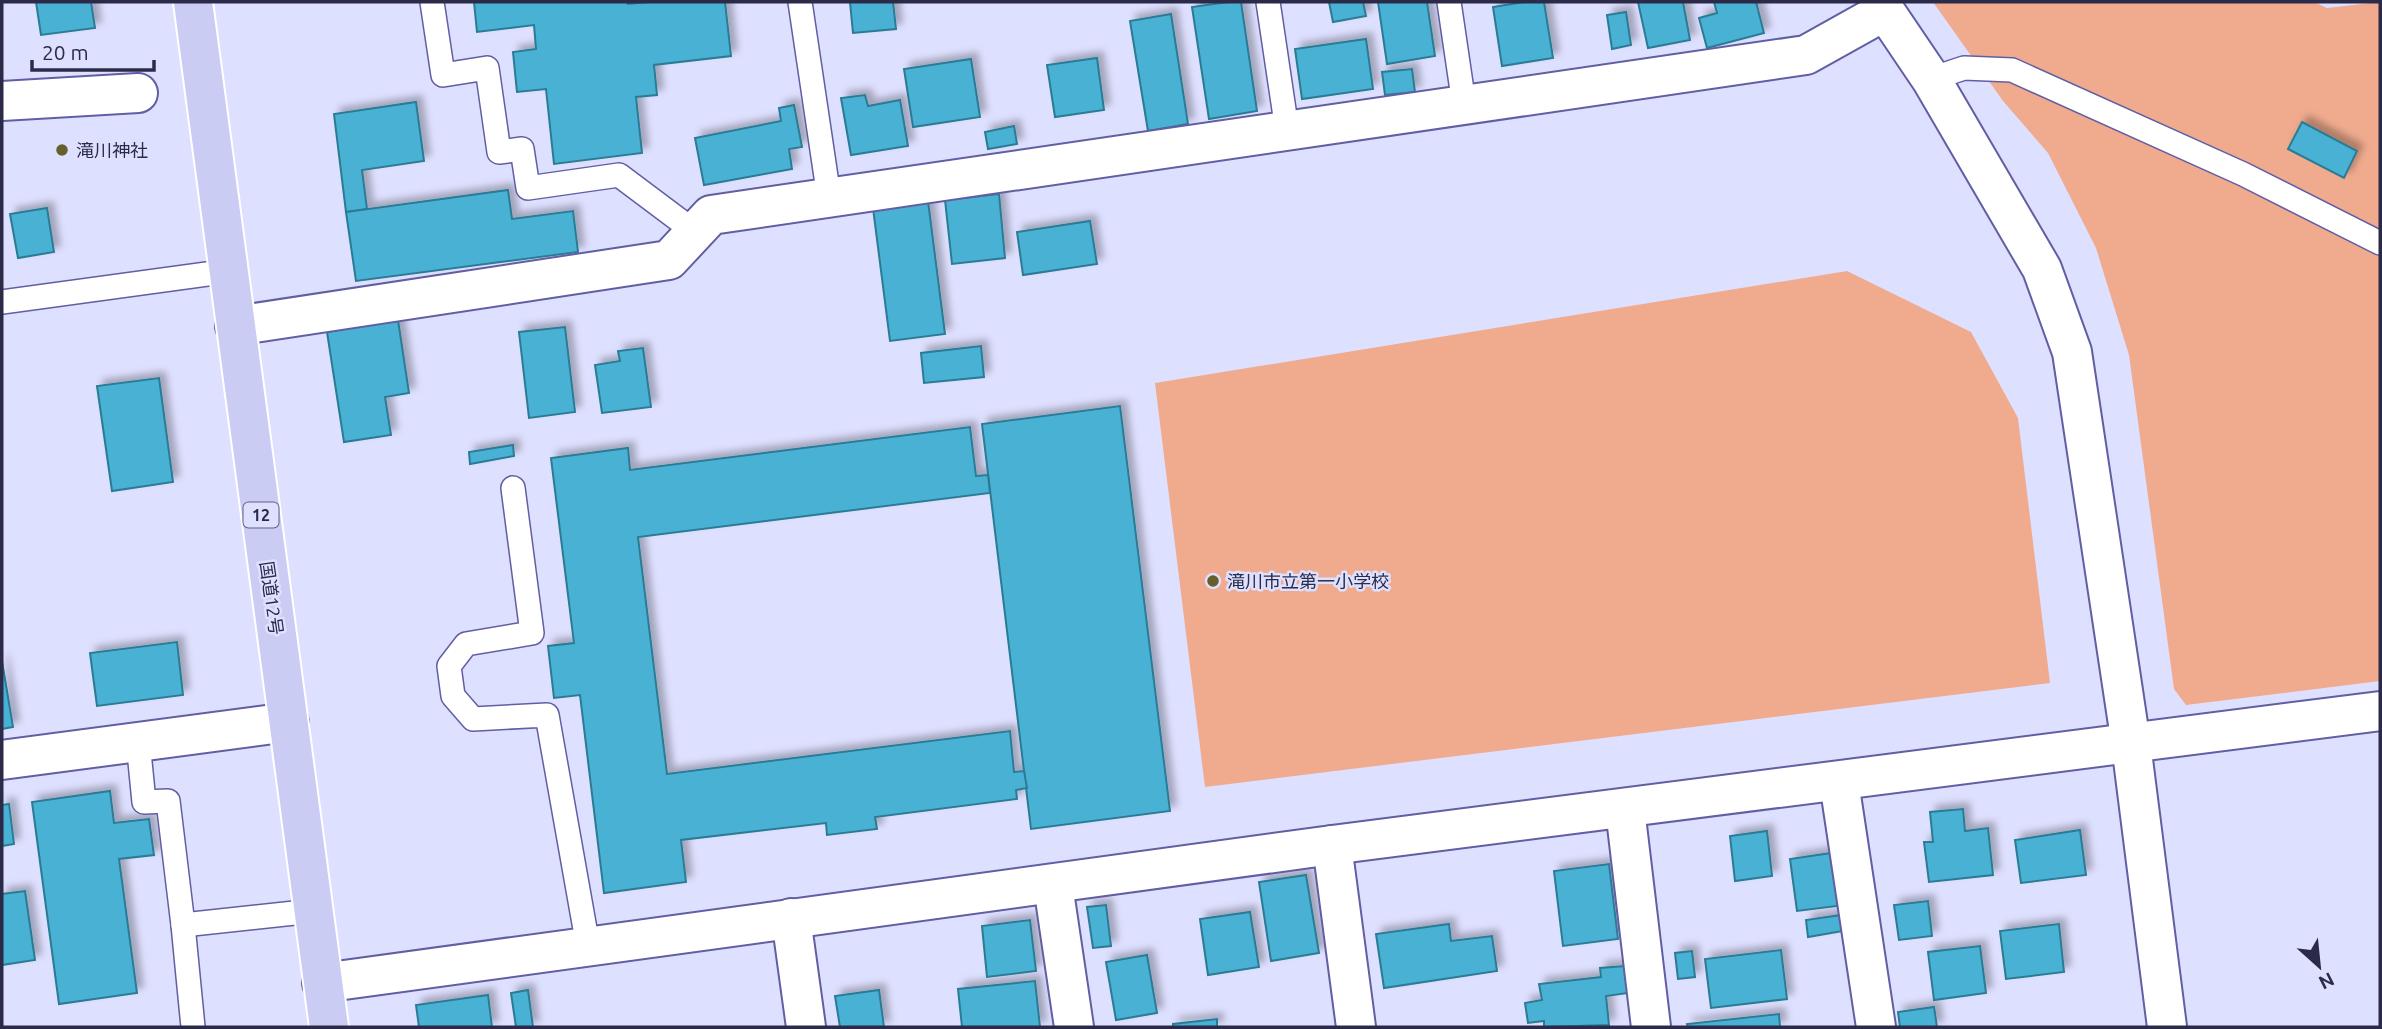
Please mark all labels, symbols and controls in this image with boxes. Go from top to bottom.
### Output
scale bar [32,28,154,72]
text: 20 m [42,40,89,64]
place label: 滝川神社 [76,140,148,160]
marker: 滝川神社 [54,142,70,158]
road number: 12 [244,502,278,528]
street label: 国道12号 [257,560,287,636]
place label: 滝川市立第一小学校 [1227,571,1389,591]
marker: 滝川市立第一小学校 [1205,573,1221,589]
north arrow [2284,931,2354,1001]
text: N [2315,968,2338,994]

